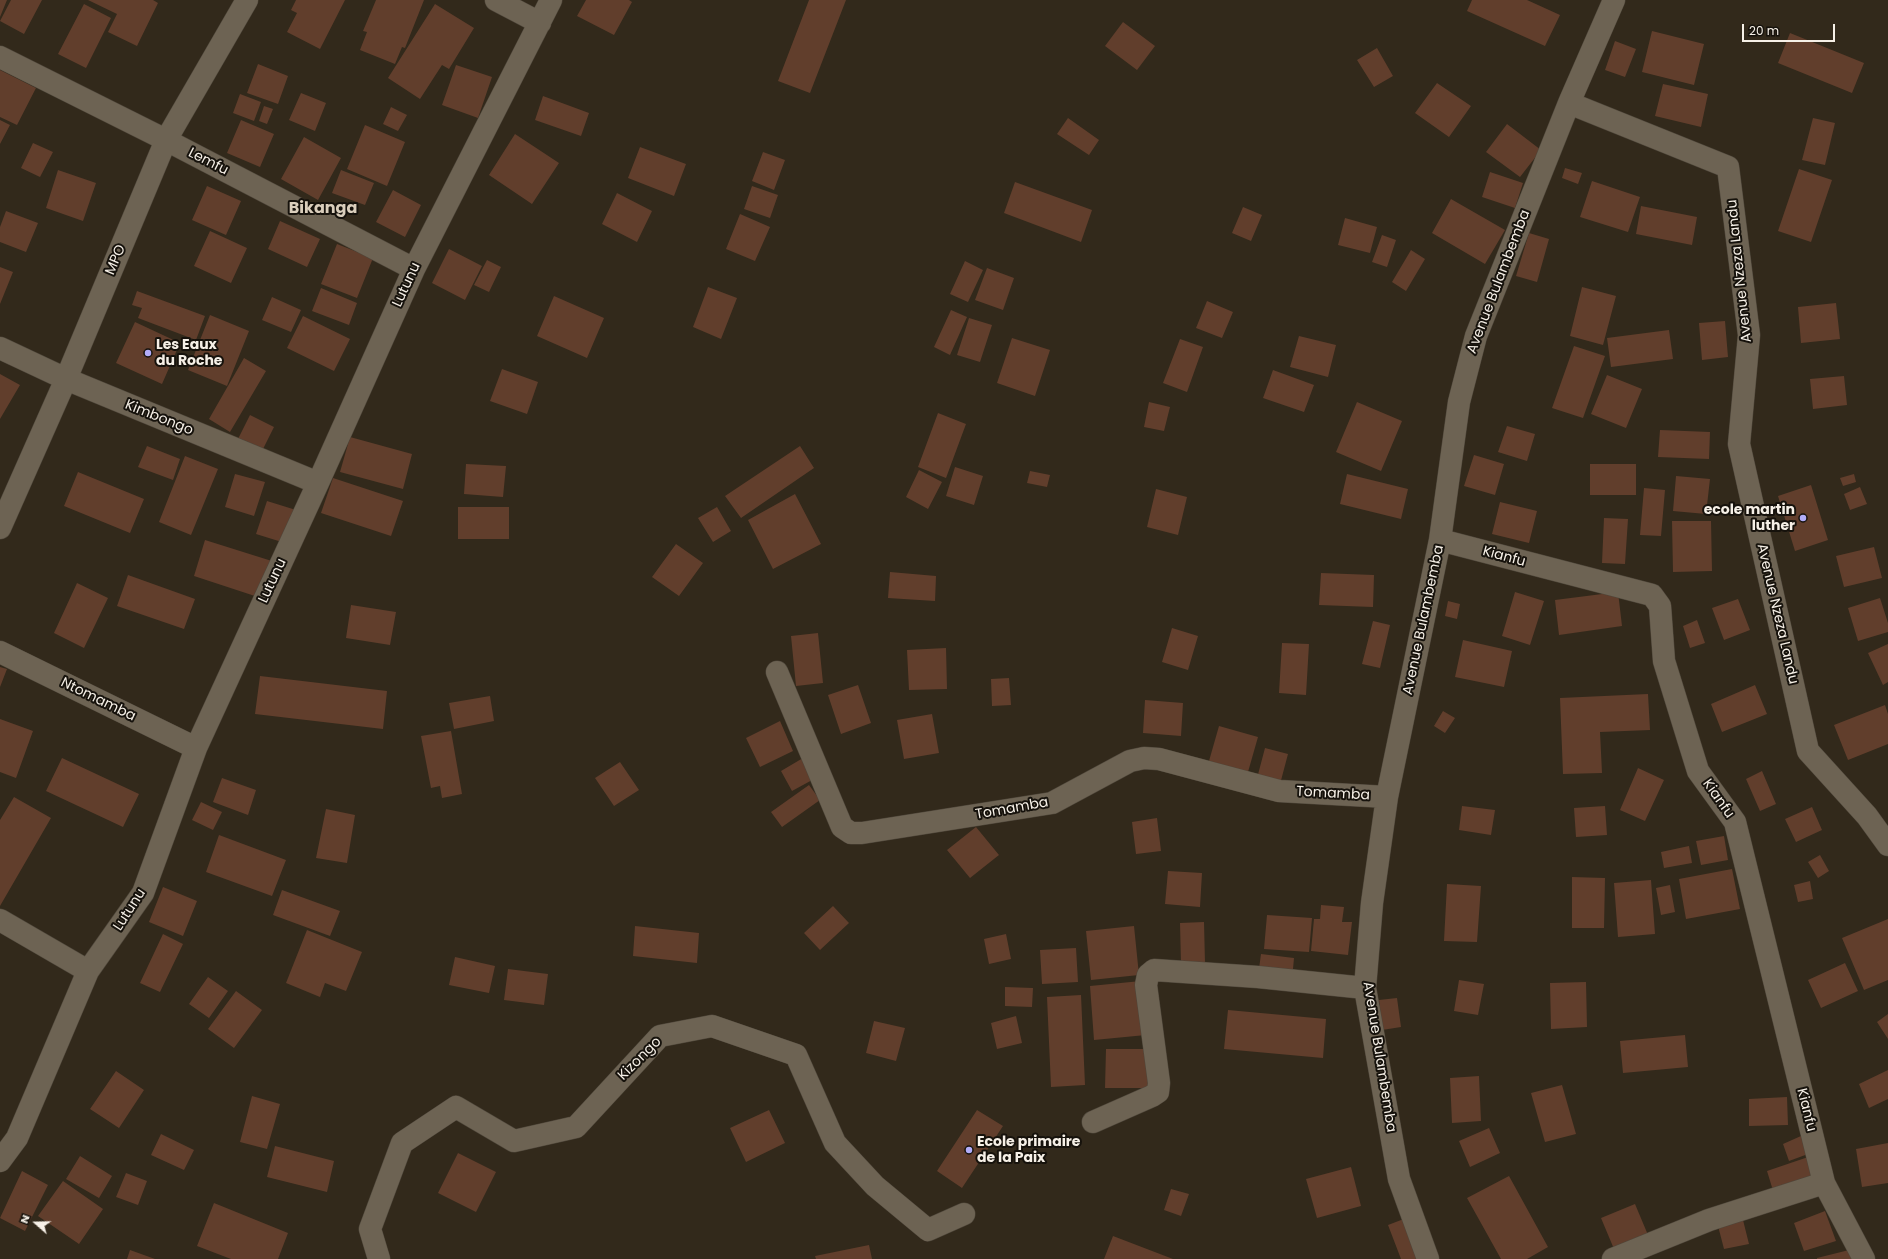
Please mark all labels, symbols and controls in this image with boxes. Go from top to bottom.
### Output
scale bar [1744,16,1837,42]
text: 20 m [1749,22,1779,39]
street label: Lemfu [185,145,231,179]
district label: Bikanga [289,199,357,219]
street label: Avenue Nzeza Landu [1724,199,1756,343]
street label: Avenue Bulambemba [1464,208,1534,356]
street label: MPO [102,242,130,278]
street label: Lutunu [389,260,425,310]
place label: Les Eaux du Roche [156,337,222,370]
marker: Les Eaux du Roche [143,348,153,358]
street label: Kimbongo [122,397,196,439]
place label: ecole martin luther [1704,502,1795,534]
marker: ecole martin luther [1798,513,1808,523]
street label: Avenue Nzeza Landu [1753,542,1801,686]
street label: Kianfu [1481,543,1527,571]
street label: Avenue Bulambemba [1400,544,1448,696]
street label: Lutunu [255,556,291,606]
street label: Ntomamba [58,675,138,725]
street label: Kianfu [1699,776,1737,822]
street label: Tomamba [1296,784,1370,804]
street label: Tomamba [974,794,1050,824]
street label: Lutunu [110,886,150,934]
street label: Avenue Bulambemba [1359,980,1399,1134]
street label: Kizongo [615,1034,665,1084]
street label: Kianfu [1793,1087,1819,1133]
place label: Ecole primaire de la Paix [977,1134,1080,1166]
marker: Ecole primaire de la Paix [964,1145,974,1155]
north arrow [16,1203,56,1243]
text: N [16,1212,34,1226]

